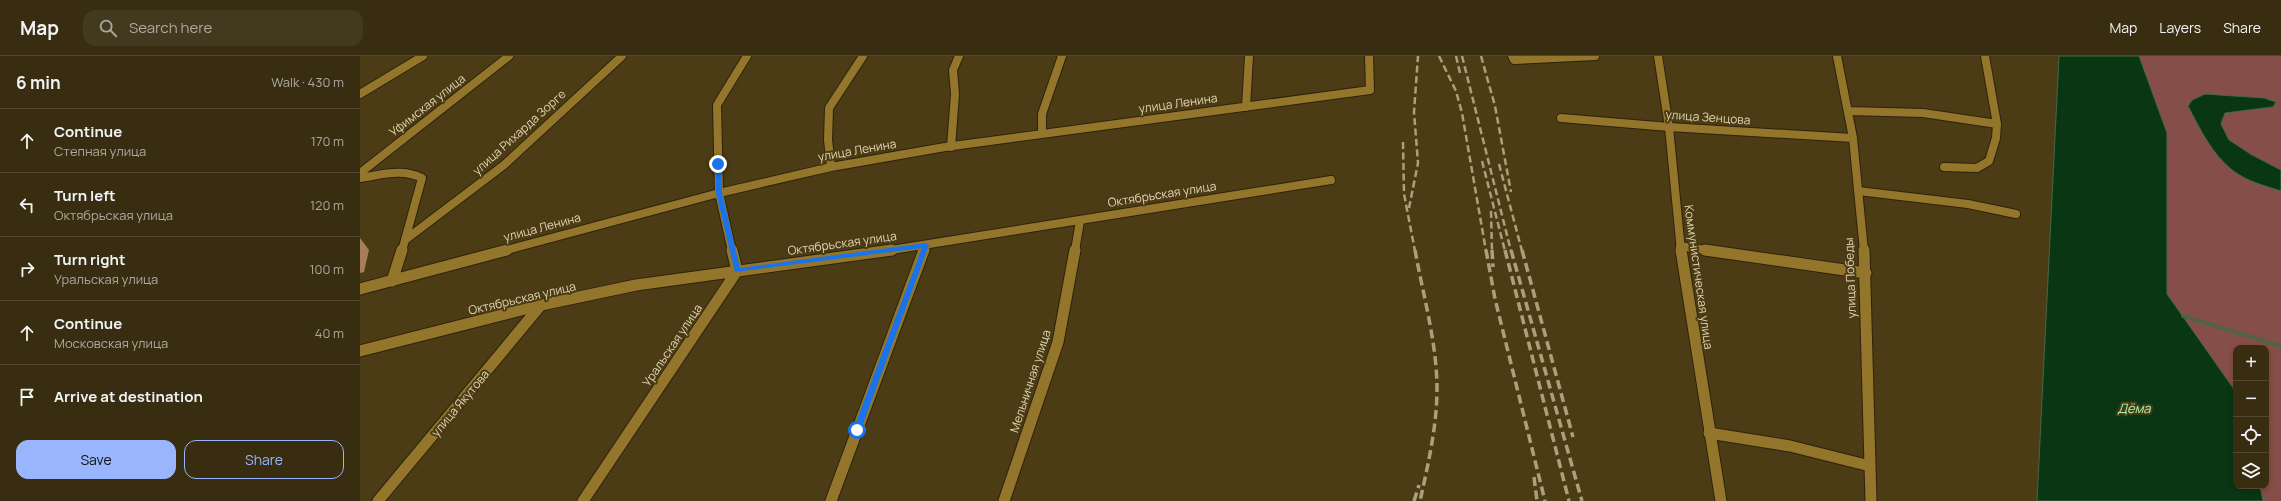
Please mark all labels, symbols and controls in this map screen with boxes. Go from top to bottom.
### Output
search box [83,10,363,46]
text: Map [20,15,59,41]
icon: search [97,17,119,39]
text: Search here [129,17,212,38]
text: Map [2109,18,2137,37]
text: Layers [2159,18,2201,37]
text: Share [2223,18,2261,37]
street label: Уфимская улица [385,70,469,140]
text: 6 min [16,71,61,94]
text: Walk · 430 m [271,73,344,91]
street label: улица Рихарда Зорге [469,85,569,179]
street label: улица Ленина [1138,89,1218,117]
street label: улица Зенцова [1665,106,1751,128]
text: Continue [54,121,122,142]
icon: ahead [16,130,38,152]
text: 170 m [311,132,344,150]
street label: улица Ленина [816,135,898,165]
text: Степная улица [54,142,146,160]
route end [709,155,727,173]
street label: Октябрьская улица [1106,177,1218,211]
text: Turn left [54,185,116,206]
icon: left [16,194,38,216]
text: 120 m [310,196,344,214]
street label: Коммунистическая улица [1680,204,1718,350]
text: Октябрьская улица [54,206,173,224]
street label: улица Ленина [501,209,583,245]
street label: Октябрьская улица [786,227,898,259]
street label: улица Победы [1840,237,1860,319]
text: Turn right [54,249,125,270]
icon: right [16,258,38,280]
text: 100 m [309,260,344,278]
text: Уральская улица [54,270,158,288]
street label: Октябрьская улица [467,277,577,319]
street label: Уральская улица [638,300,706,390]
text: Continue [54,313,122,334]
icon: ahead [16,322,38,344]
text: 40 m [315,324,344,342]
street label: Мельничная улица [1005,327,1055,435]
text: Московская улица [54,334,168,352]
map controls [2233,345,2269,489]
button: + [2233,345,2269,381]
street label: улица Якутова [427,366,493,440]
button: − [2233,381,2269,417]
icon: arrive [16,386,38,408]
text: Arrive at destination [54,386,203,407]
water label: Дёма [2117,399,2151,417]
button: locate [2233,417,2269,453]
route start [848,421,866,439]
button: Save [16,440,176,479]
button: Share [184,440,344,479]
button: layers [2233,453,2269,489]

